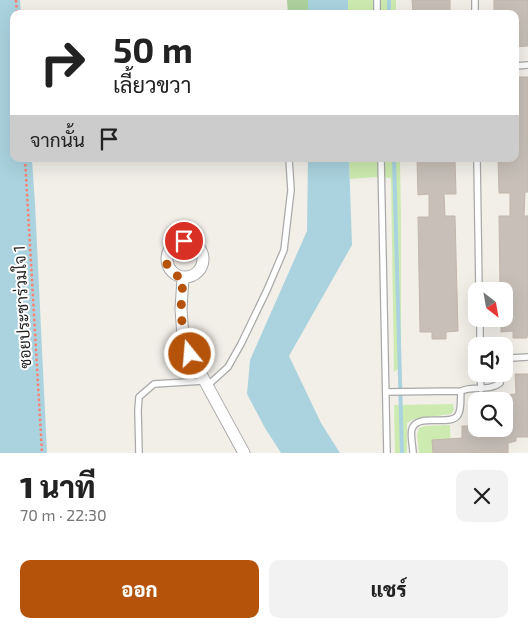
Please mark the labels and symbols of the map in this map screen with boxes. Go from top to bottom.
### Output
pin [163,220,205,262]
street label: ซอยประชาร่วมใจ 1 [8,245,34,369]
north arrow [468,282,512,328]
position arrow [163,327,215,379]

